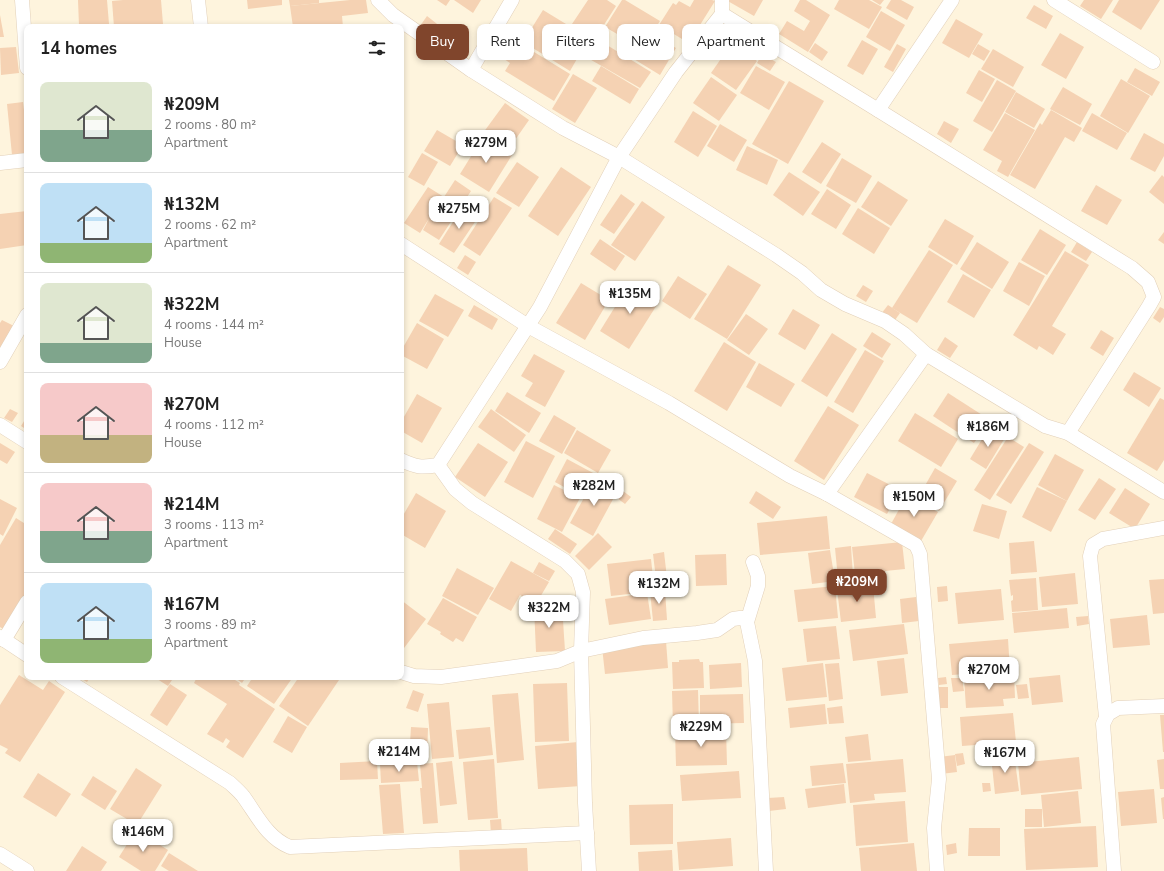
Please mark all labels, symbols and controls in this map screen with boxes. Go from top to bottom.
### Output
chip: Buy [416,24,469,60]
chip: Rent [477,24,534,60]
chip: Filters [542,24,609,60]
chip: New [617,24,674,60]
chip: Apartment [682,24,779,60]
text: 14 homes [40,37,117,60]
icon: filters [366,37,388,59]
text: ₦209M [164,93,220,116]
icon: home [72,98,120,146]
text: 2 rooms · 80 m² [164,116,256,134]
pin: ₦279M [458,130,514,164]
text: Apartment [164,134,227,152]
text: ₦279M [465,134,507,152]
text: ₦132M [164,193,220,216]
pin: ₦275M [431,196,487,230]
icon: home [72,199,120,247]
text: ₦275M [438,200,480,218]
text: 2 rooms · 62 m² [164,216,256,234]
text: Apartment [164,234,227,252]
pin: ₦135M [602,281,658,315]
text: ₦135M [609,285,651,303]
text: ₦322M [164,293,220,316]
icon: home [72,299,120,347]
text: 4 rooms · 144 m² [164,316,264,334]
text: House [164,334,202,352]
text: ₦270M [164,393,220,416]
icon: home [72,399,120,447]
pin: ₦186M [960,414,1016,448]
text: 4 rooms · 112 m² [164,416,264,434]
text: ₦186M [967,418,1009,436]
text: House [164,434,202,452]
pin: ₦282M [566,473,622,507]
text: ₦282M [573,477,615,495]
pin: ₦150M [886,484,942,518]
text: ₦150M [893,488,935,506]
text: ₦214M [164,493,220,516]
icon: home [72,499,120,547]
text: 3 rooms · 113 m² [164,516,264,534]
text: Apartment [164,534,227,552]
pin: ₦209M [829,569,885,603]
pin: ₦132M [631,571,687,605]
text: ₦209M [836,573,878,591]
text: ₦132M [638,575,680,593]
text: ₦167M [164,593,220,616]
pin: ₦322M [521,595,577,629]
icon: home [72,599,120,647]
text: ₦322M [528,599,570,617]
text: 3 rooms · 89 m² [164,616,256,634]
text: Apartment [164,634,227,652]
pin: ₦270M [961,657,1017,691]
text: ₦270M [968,661,1010,679]
pin: ₦229M [673,714,729,748]
text: ₦229M [680,718,722,736]
pin: ₦214M [371,739,427,773]
pin: ₦167M [977,740,1033,774]
text: ₦214M [378,743,420,761]
text: ₦167M [984,744,1026,762]
pin: ₦146M [115,819,171,853]
text: ₦146M [122,823,164,841]

